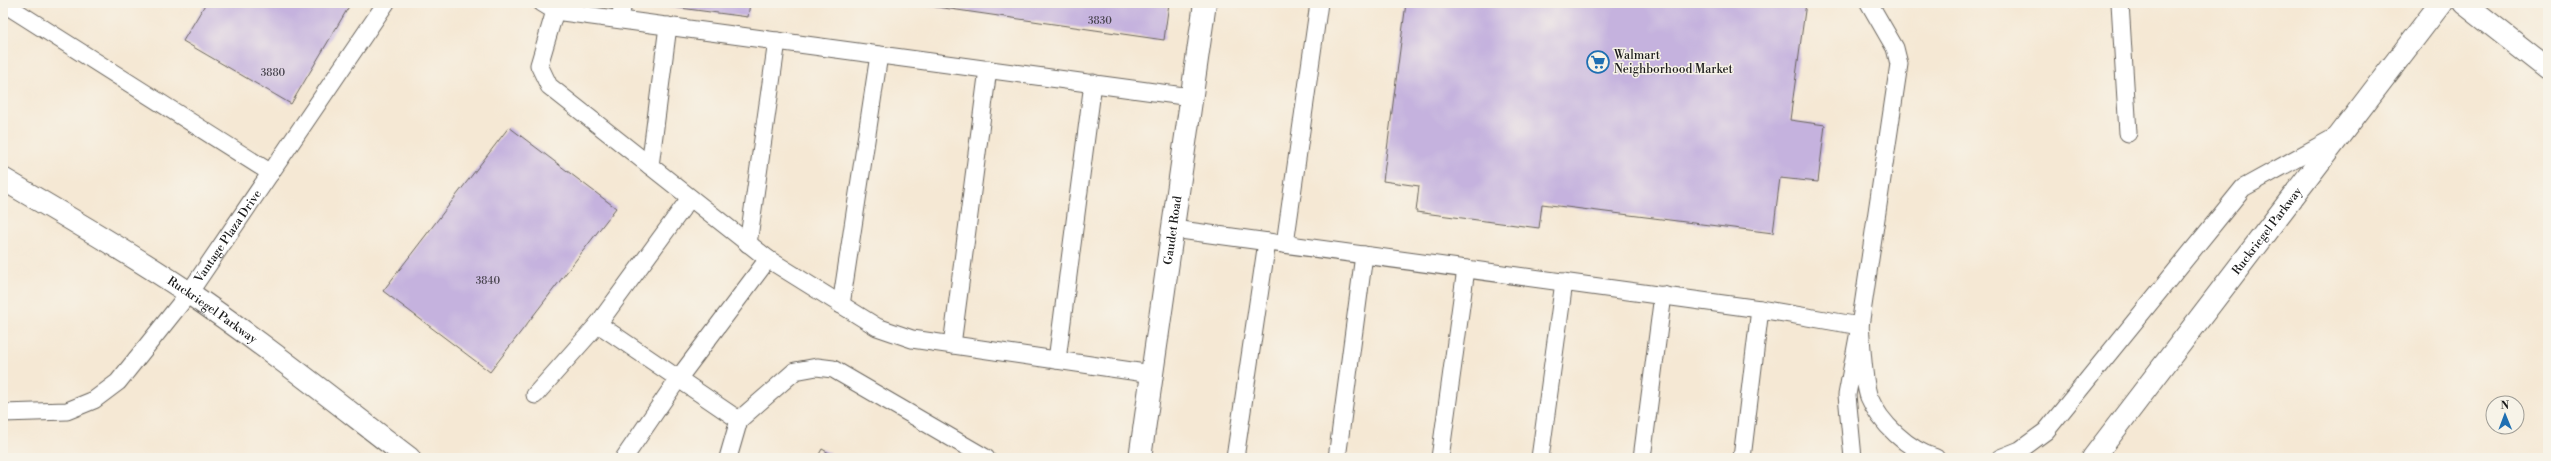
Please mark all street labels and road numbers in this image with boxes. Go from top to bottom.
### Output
street label: Ruckriegel Parkway [2229,184,2305,278]
street label: Vantage Plaza Drive [190,187,265,286]
street label: Gaudet Road [1160,195,1185,266]
street label: Ruckriegel Parkway [165,273,260,347]

